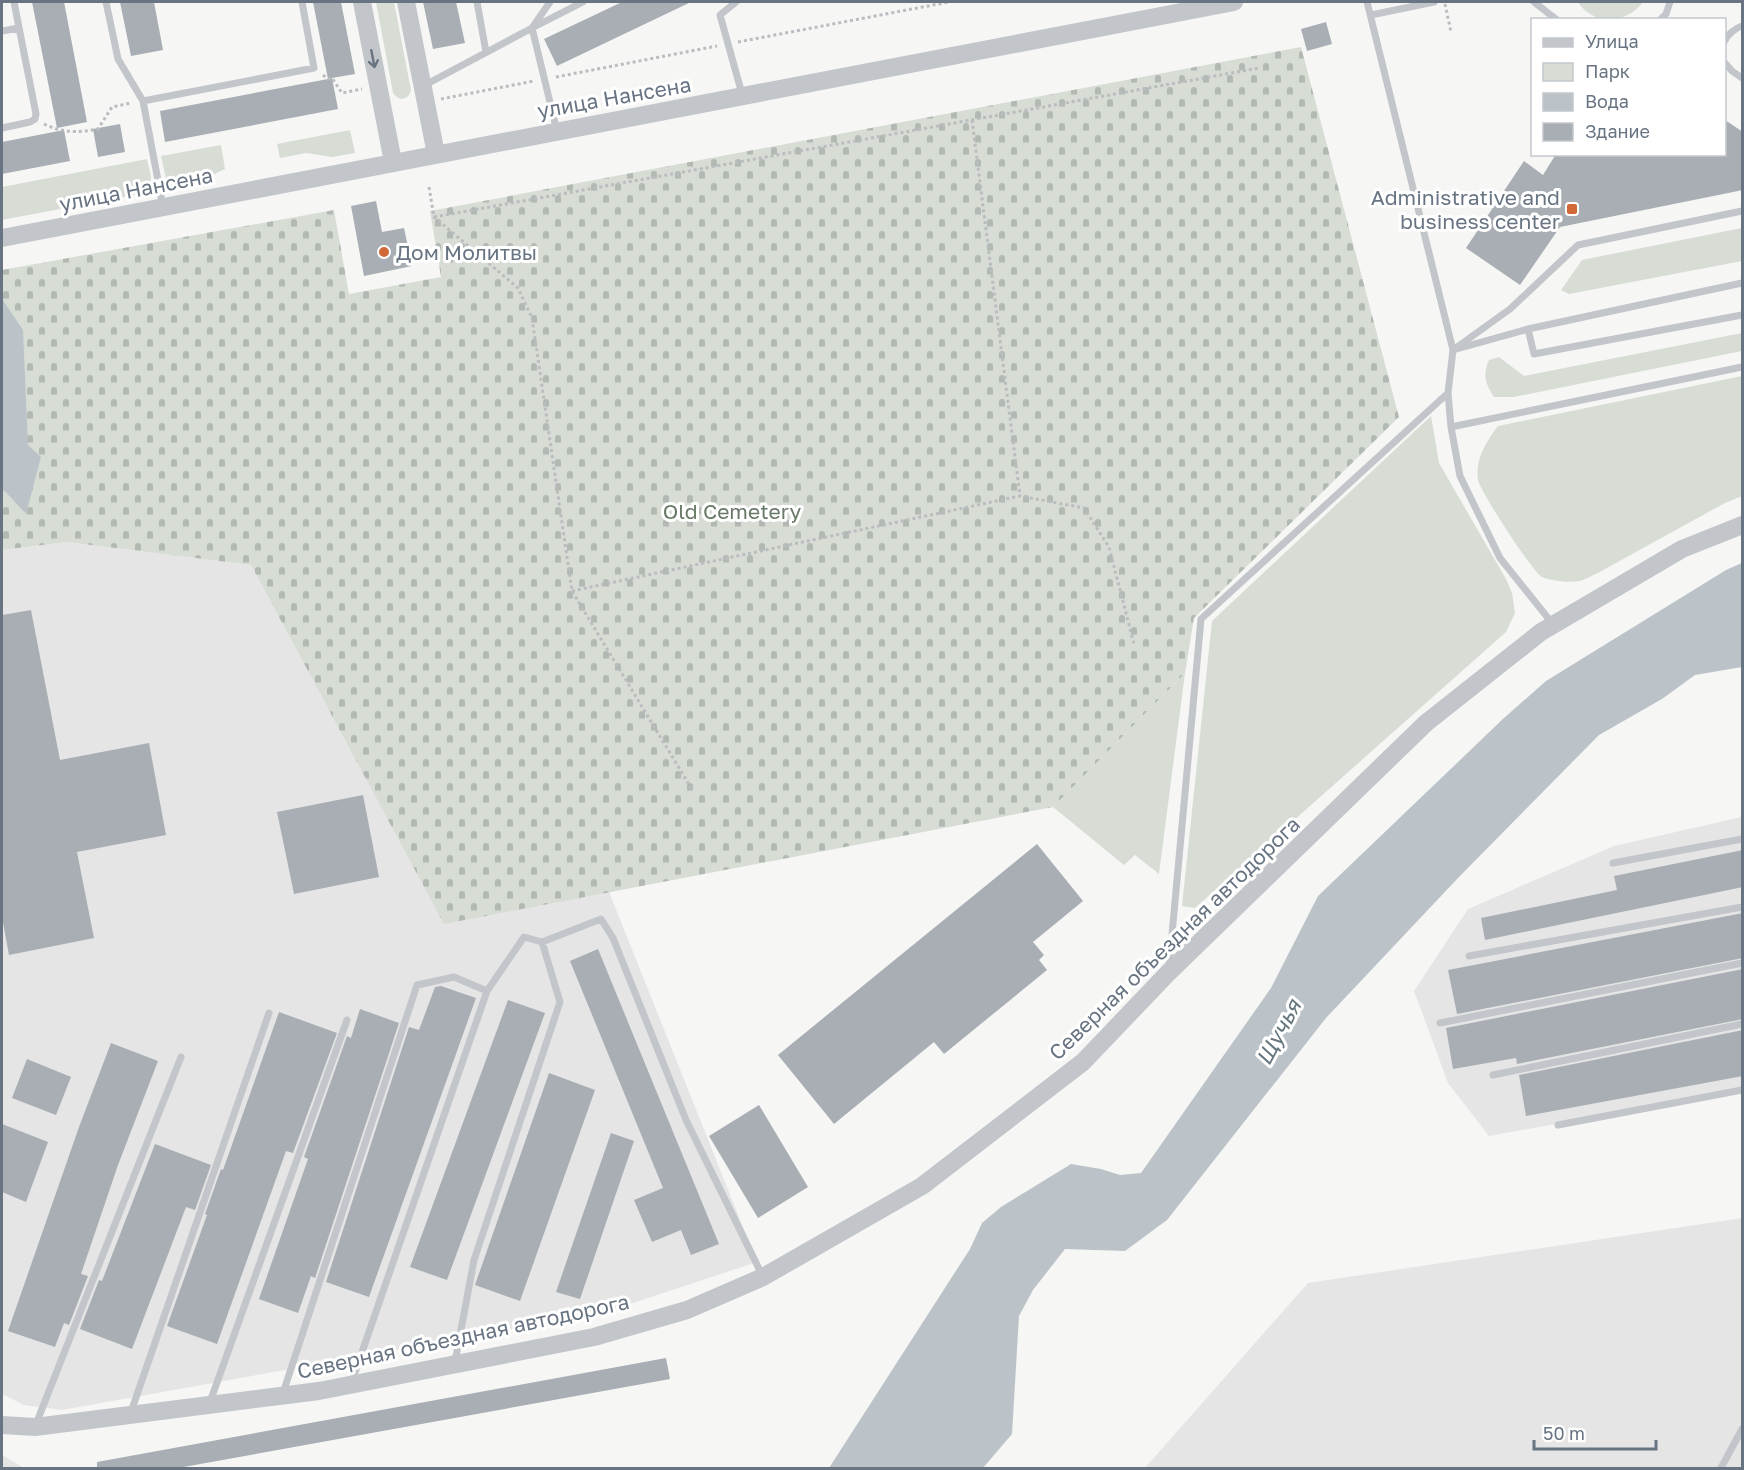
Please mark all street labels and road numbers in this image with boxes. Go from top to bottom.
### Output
street label: улица Нансена [535,71,693,123]
street label: улица Нансена [57,161,215,217]
street label: Северная объездная автодорога [1043,811,1305,1065]
street label: Северная объездная автодорога [295,1288,631,1384]

